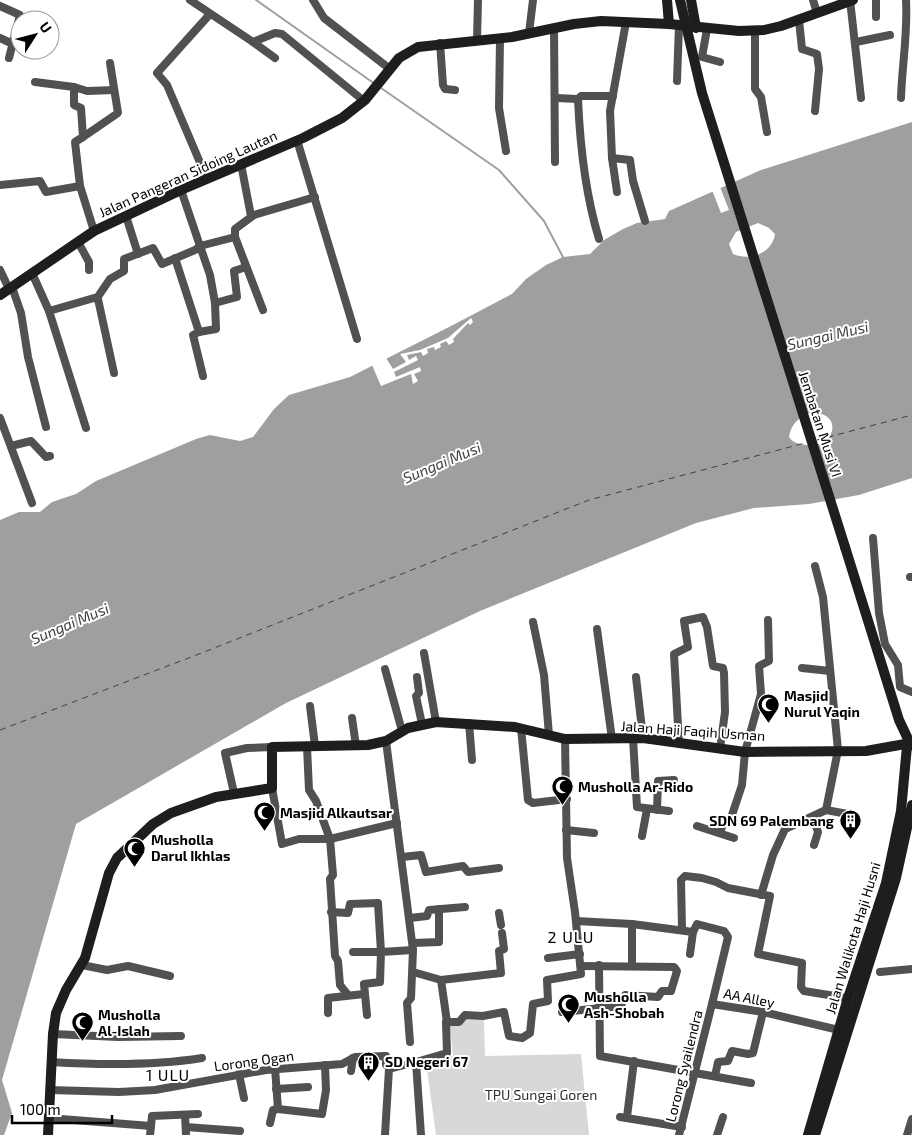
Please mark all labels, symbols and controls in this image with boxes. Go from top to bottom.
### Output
north arrow [10,10,60,60]
text: U [36,18,56,36]
street label: Jalan Pangeran Sidoing Lautan [96,126,280,221]
water label: Sungai Musi [785,317,870,353]
street label: Jembatan Musi VI [795,369,846,479]
water label: Sungai Musi [400,438,483,487]
water label: Sungai Musi [28,599,111,648]
place label: Masjid Nurul Yaqin [784,687,860,720]
mosque icon: Masjid Nurul Yaqin [756,692,780,723]
street label: Jalan Haji Faqih Usman [620,717,766,744]
mosque icon: Musholla Ar-Rido [550,775,574,806]
place label: Musholla Ar-Rido [578,778,693,795]
mosque icon: Masjid Alkautsar [252,801,276,832]
place label: Masjid Alkautsar [280,804,392,821]
building icon: SDN 69 Palembang [838,809,862,840]
place label: SDN 69 Palembang [709,812,834,829]
place label: Musholla Darul Ikhlas [151,831,230,864]
mosque icon: Musholla Darul Ikhlas [123,836,147,867]
street label: Jalan Walikota Haji Husni [821,860,884,1016]
district label: 2 ULU [548,927,594,946]
street label: AA Alley [722,984,777,1011]
place label: Musholla Ash-Shobah [584,988,664,1021]
mosque icon: Musholla Ash-Shobah [556,993,580,1024]
place label: Musholla Al-Islah [98,1006,160,1039]
street label: Lorong Syailendra [661,1008,706,1124]
mosque icon: Musholla Al-Islah [70,1011,94,1042]
street label: Lorong Ogan [213,1046,295,1075]
building icon: SD Negeri 67 [357,1050,381,1081]
place label: SD Negeri 67 [385,1053,469,1070]
district label: 1 ULU [146,1065,190,1084]
park label: TPU Sungai Goren [485,1086,597,1103]
scale bar [12,1092,112,1124]
text: 100 m [20,1100,61,1118]

